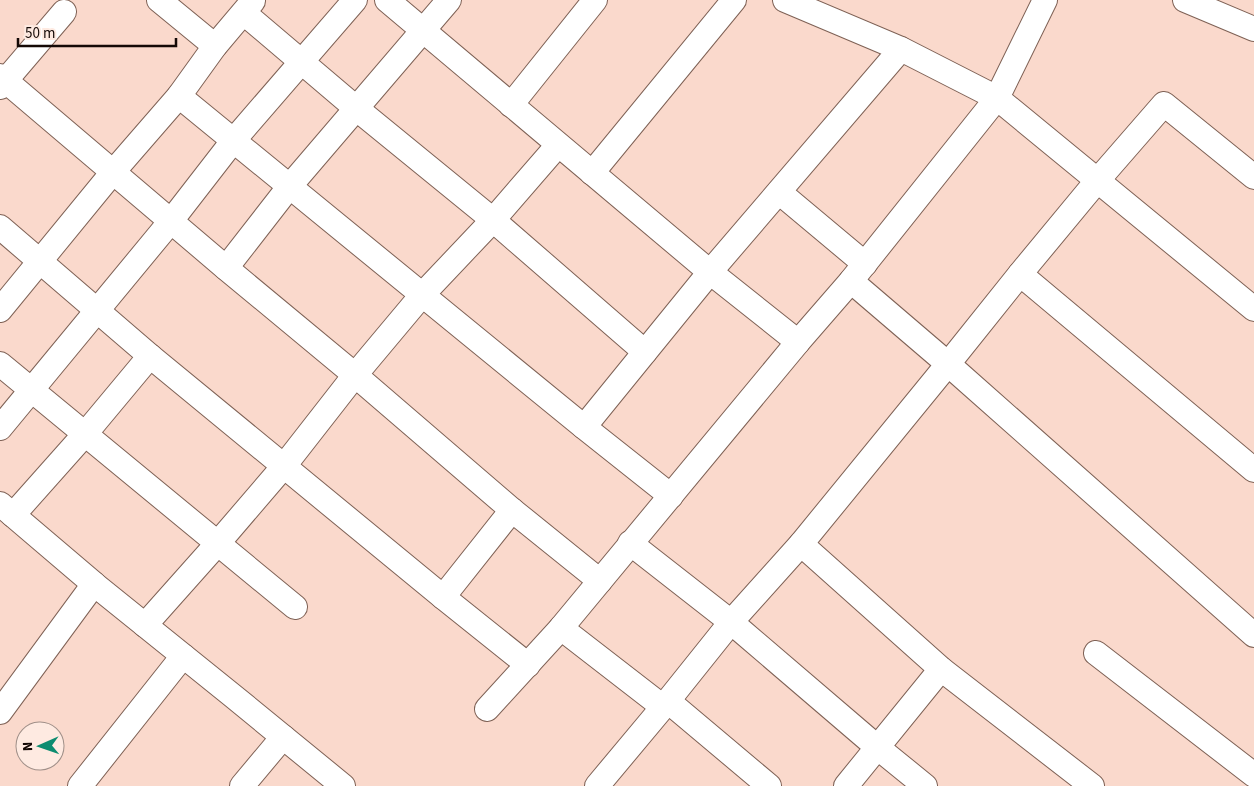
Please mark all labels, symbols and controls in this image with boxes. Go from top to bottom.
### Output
scale bar [18,15,175,47]
text: 50 m [25,23,55,44]
north arrow [15,721,65,771]
text: N [18,741,38,751]

